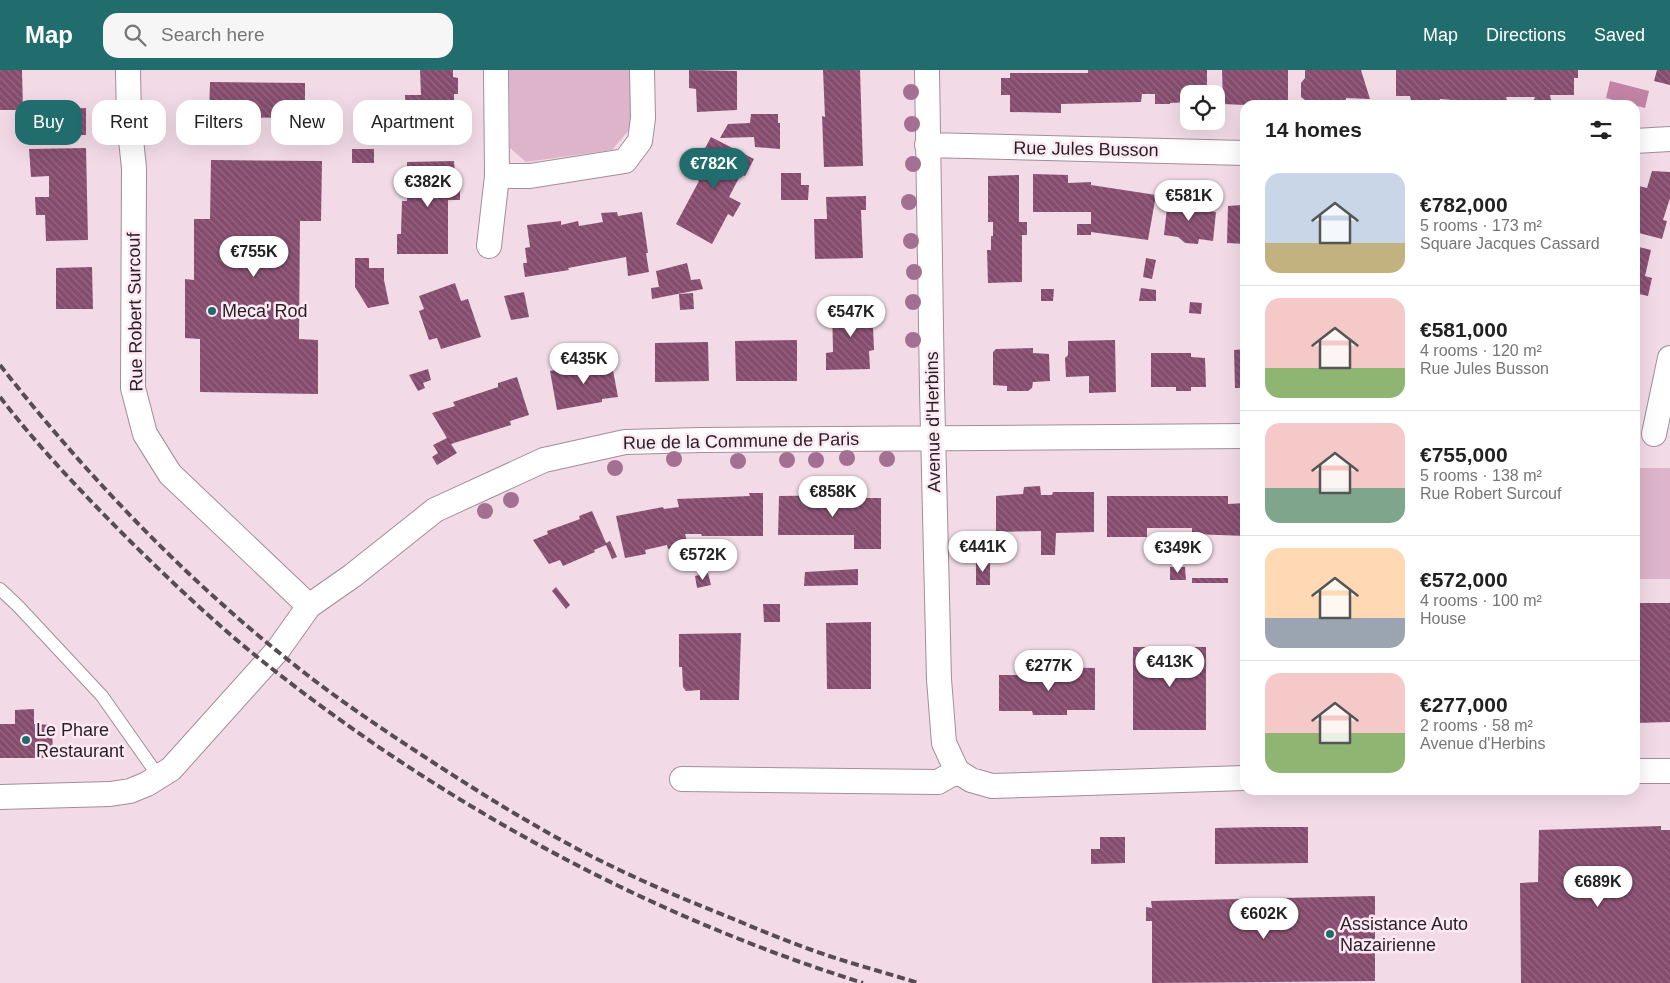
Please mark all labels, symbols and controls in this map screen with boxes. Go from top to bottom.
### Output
search box [103,13,453,58]
text: Map [25,21,73,48]
icon: search [121,21,149,49]
text: Search here [161,24,265,45]
text: Map [1423,25,1458,45]
text: Directions [1486,25,1566,45]
text: Saved [1594,25,1645,45]
map controls [1180,85,1225,130]
button: locate [1180,85,1225,130]
chip: Buy [15,100,82,145]
chip: Rent [92,100,166,145]
chip: Filters [176,100,261,145]
chip: New [271,100,343,145]
chip: Apartment [353,100,472,145]
icon: filters [1587,116,1615,144]
text: 14 homes [1265,118,1362,141]
street label: Rue Jules Busson [1013,138,1159,160]
pin: €782K [679,148,749,190]
text: €782K [690,155,738,172]
pin: €382K [393,166,463,208]
text: €382K [404,173,452,190]
pin: €581K [1154,180,1224,222]
text: €581K [1165,187,1213,204]
icon: home [1305,193,1365,253]
text: €782,000 [1420,193,1508,216]
text: 5 rooms · 173 m² [1420,217,1542,234]
street label: Rue Robert Surcouf [124,231,146,392]
text: Square Jacques Cassard [1420,235,1600,252]
pin: €755K [219,236,289,278]
text: €755K [230,243,278,260]
pin: €547K [816,296,886,338]
place label: Meca' Rod [222,301,307,321]
text: €547K [827,303,875,320]
marker: Meca' Rod [206,305,218,317]
icon: home [1305,318,1365,378]
text: €581,000 [1420,318,1508,341]
pin: €435K [549,342,619,385]
text: 4 rooms · 120 m² [1420,342,1542,359]
text: €435K [560,350,608,367]
street label: Avenue d'Herbins [922,351,944,493]
text: Rue Jules Busson [1420,360,1549,377]
street label: Rue de la Commune de Paris [623,429,859,453]
icon: home [1305,443,1365,503]
text: €755,000 [1420,443,1508,466]
text: 5 rooms · 138 m² [1420,467,1542,484]
pin: €858K [798,476,868,518]
text: €858K [809,483,857,500]
text: Rue Robert Surcouf [1420,485,1561,502]
pin: €441K [948,530,1018,573]
pin: €349K [1143,532,1213,574]
pin: €572K [668,538,738,581]
text: €441K [959,538,1007,555]
text: €349K [1154,539,1202,556]
text: €572K [679,546,727,563]
icon: home [1305,568,1365,628]
text: €572,000 [1420,568,1508,591]
text: 4 rooms · 100 m² [1420,592,1542,609]
text: House [1420,610,1466,627]
pin: €413K [1135,646,1205,688]
pin: €277K [1014,650,1084,692]
text: €413K [1146,653,1194,670]
text: €277K [1025,657,1073,674]
icon: home [1305,693,1365,753]
text: €277,000 [1420,693,1508,716]
text: 2 rooms · 58 m² [1420,717,1533,734]
place label: Le Phare Restaurant [36,720,124,761]
marker: Le Phare Restaurant [20,734,32,746]
text: Avenue d'Herbins [1420,735,1546,752]
pin: €689K [1563,866,1633,908]
text: €689K [1574,873,1622,890]
pin: €602K [1229,898,1299,940]
text: €602K [1240,905,1288,922]
place label: Assistance Auto Nazairienne [1340,914,1468,955]
marker: Assistance Auto Nazairienne [1324,928,1336,940]

